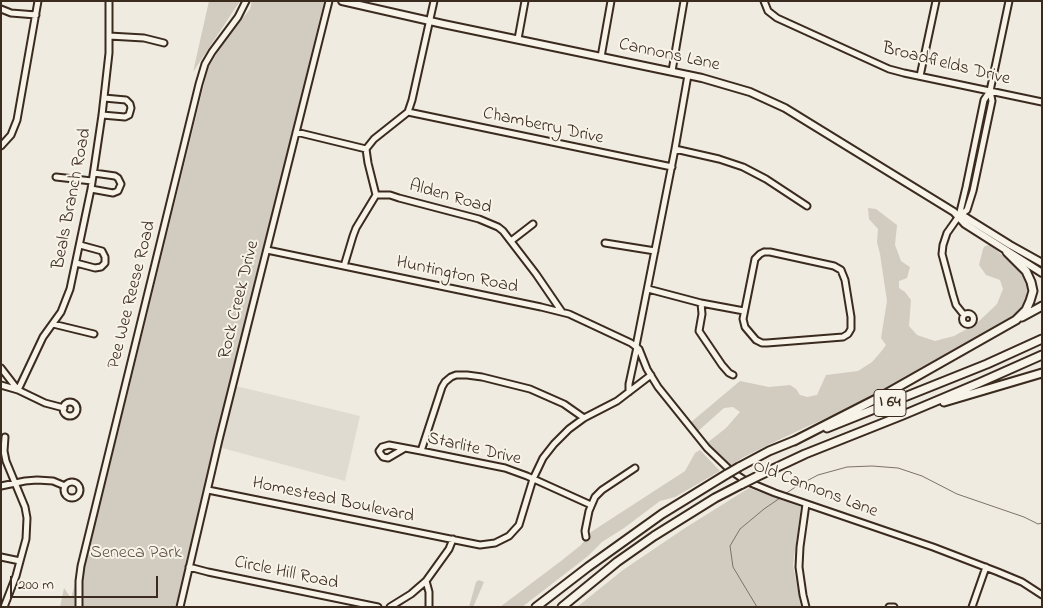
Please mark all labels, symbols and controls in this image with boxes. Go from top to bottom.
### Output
street label: Cannons Lane [617,35,721,77]
street label: Broadfields Drive [880,39,1012,91]
street label: Chamberry Drive [481,104,605,150]
street label: Beals Branch Road [49,127,97,271]
street label: Alden Road [406,176,494,220]
street label: Pee Wee Reese Road [104,219,162,371]
street label: Rock Creek Drive [215,239,265,361]
street label: Huntington Road [394,253,520,299]
road number: I 64 [874,389,906,416]
street label: Starlite Drive [425,429,523,471]
street label: Old Cannons Lane [749,456,881,524]
street label: Homestead Boulevard [250,473,416,529]
park label: Seneca Park [90,543,182,565]
street label: Circle Hill Road [232,552,340,596]
scale bar [12,566,160,598]
text: 200 m [18,574,54,596]

